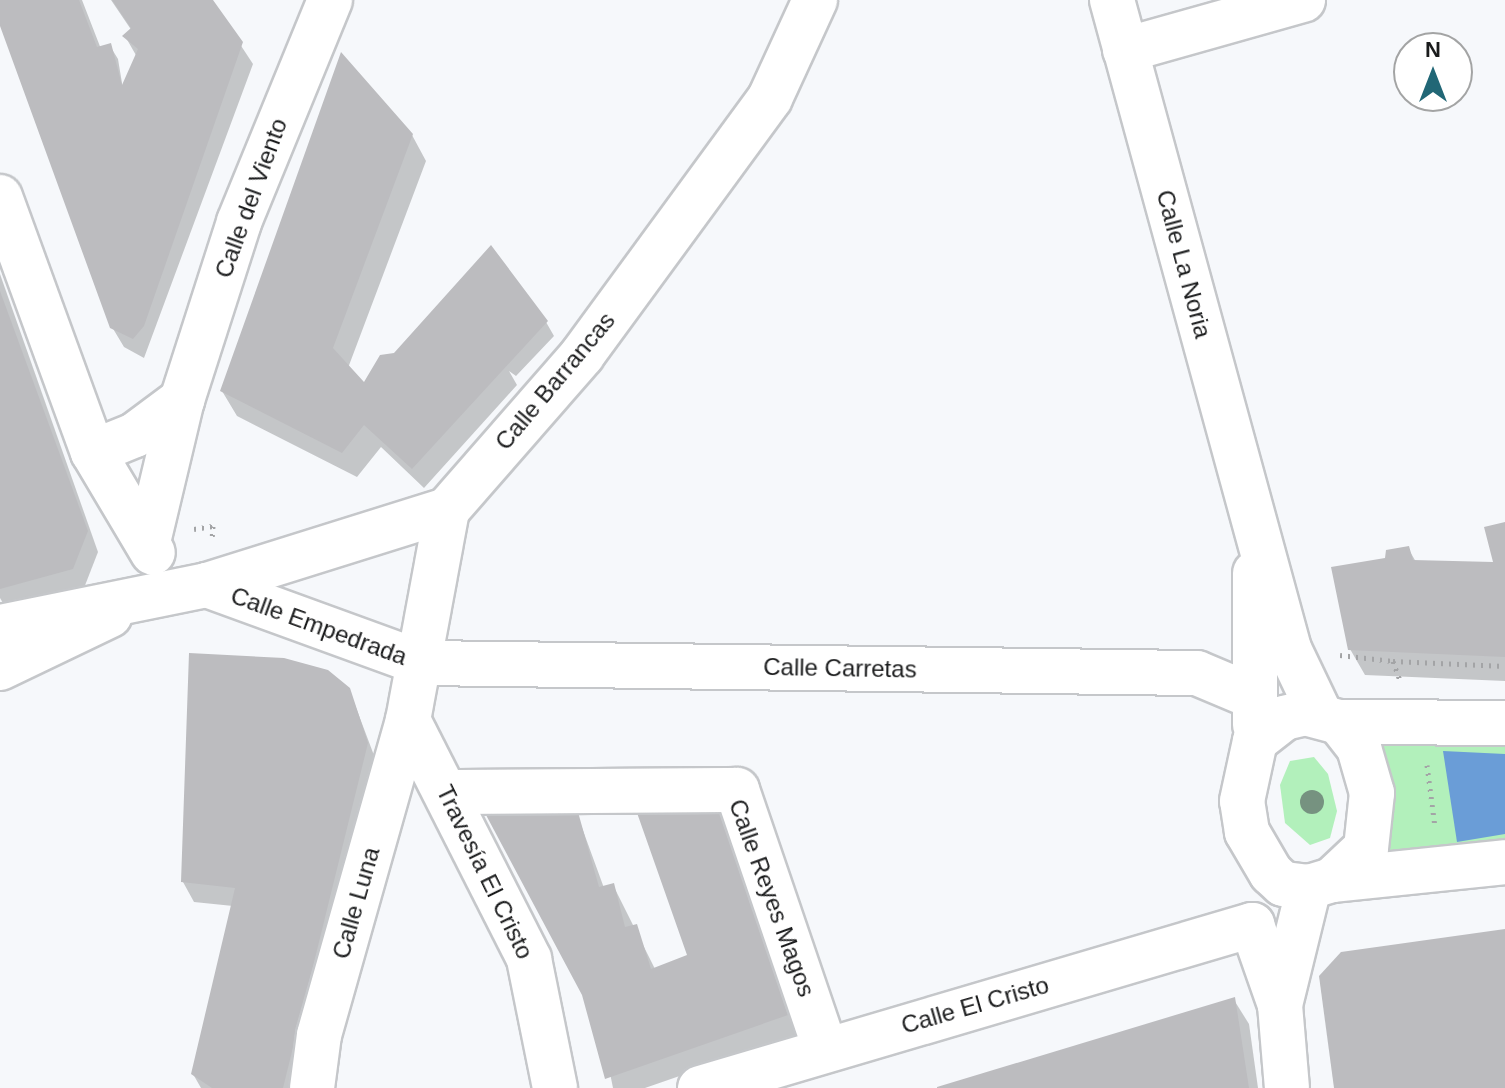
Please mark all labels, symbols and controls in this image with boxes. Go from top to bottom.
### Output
north arrow [1393,32,1473,112]
text: N [1425,37,1441,62]
street label: Calle del Viento [209,114,293,282]
street label: Calle La Noria [1150,187,1218,341]
street label: Calle Barrancas [489,306,621,456]
street label: Calle Empedrada [227,581,411,671]
street label: Calle Carretas [763,652,917,684]
street label: Travesía El Cristo [430,780,540,964]
street label: Calle Reyes Magos [723,795,821,1001]
street label: Calle Luna [326,844,386,962]
street label: Calle El Cristo [898,970,1052,1040]

